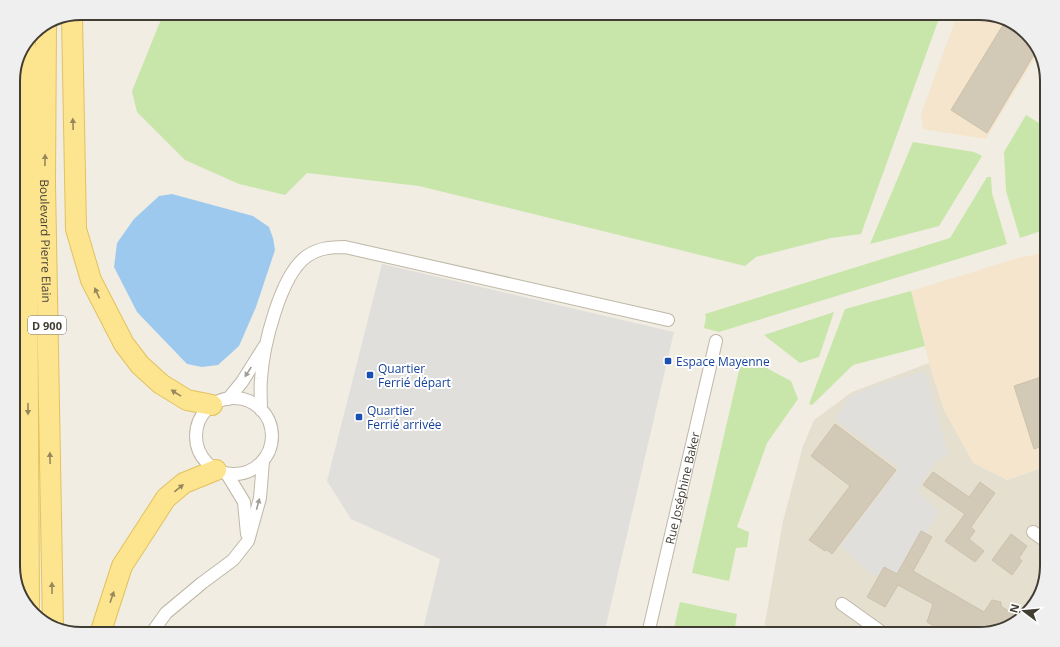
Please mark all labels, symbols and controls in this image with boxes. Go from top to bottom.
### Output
one-way arrow [70,118,77,130]
one-way arrow [42,153,48,166]
street label: Boulevard Pierre Elain [36,179,56,303]
one-way arrow [94,287,100,298]
road number: D 900 [28,316,66,334]
place label: Espace Mayenne [676,353,770,370]
marker: Espace Mayenne [663,356,673,366]
place label: Quartier Ferrié départ [378,360,451,391]
one-way arrow [244,367,252,377]
marker: Quartier Ferrié départ [365,370,375,380]
one-way arrow [170,389,182,396]
place label: Quartier Ferrié arrivée [367,402,442,433]
one-way arrow [25,403,31,416]
marker: Quartier Ferrié arrivée [354,412,364,422]
street label: Rue Joséphine Baker [661,430,703,546]
one-way arrow [47,451,53,464]
one-way arrow [173,483,184,492]
one-way arrow [256,497,262,510]
one-way arrow [49,581,55,594]
one-way arrow [109,590,115,602]
north arrow [1004,591,1044,631]
text: N [1005,602,1022,614]

